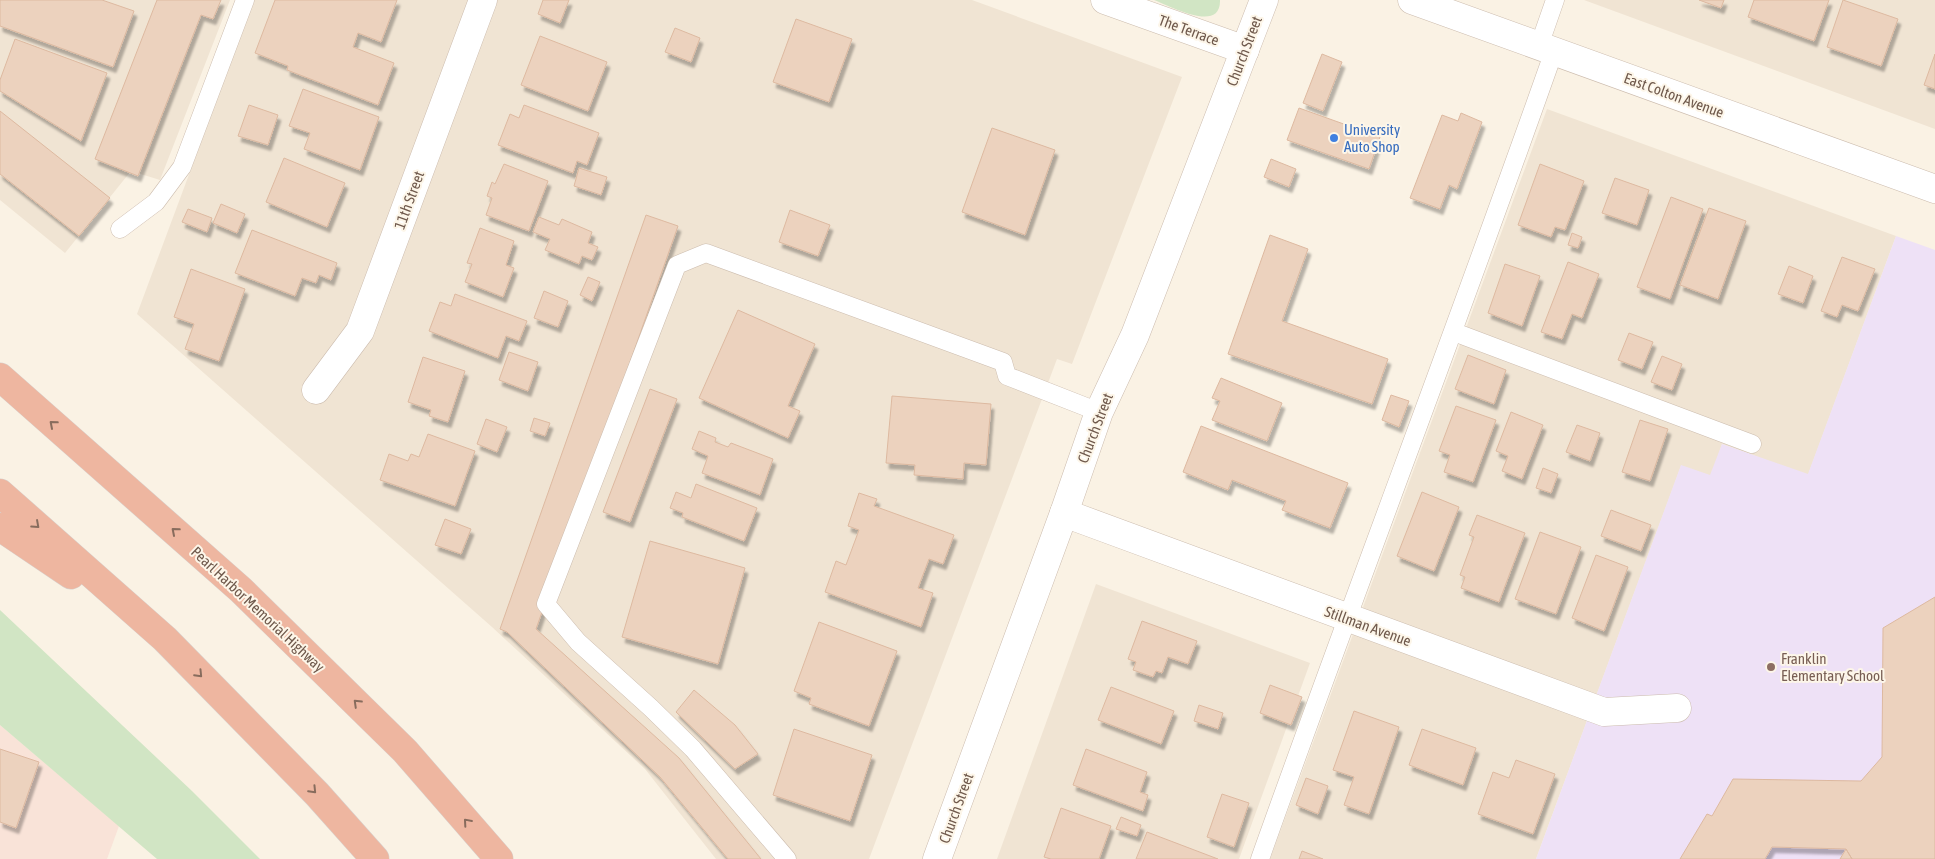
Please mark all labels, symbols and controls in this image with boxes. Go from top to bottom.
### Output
street label: The Terrace [1157,11,1222,49]
street label: Church Street [1223,14,1265,88]
street label: East Colton Avenue [1622,69,1726,121]
place label: University Auto Shop [1344,121,1400,155]
marker: University Auto Shop [1328,132,1340,144]
street label: 11th Street [391,169,427,231]
street label: Church Street [1074,391,1116,465]
one-way arrow [50,421,59,430]
one-way arrow [31,519,40,528]
one-way arrow [172,528,181,537]
street label: Pearl Harbor Memorial Highway [188,543,328,675]
street label: Stillman Avenue [1322,603,1414,650]
place label: Franklin Elementary School [1781,650,1884,684]
marker: Franklin Elementary School [1765,661,1777,673]
one-way arrow [193,668,202,677]
one-way arrow [354,700,363,709]
street label: Church Street [935,771,977,845]
one-way arrow [307,784,316,793]
one-way arrow [464,819,473,828]

